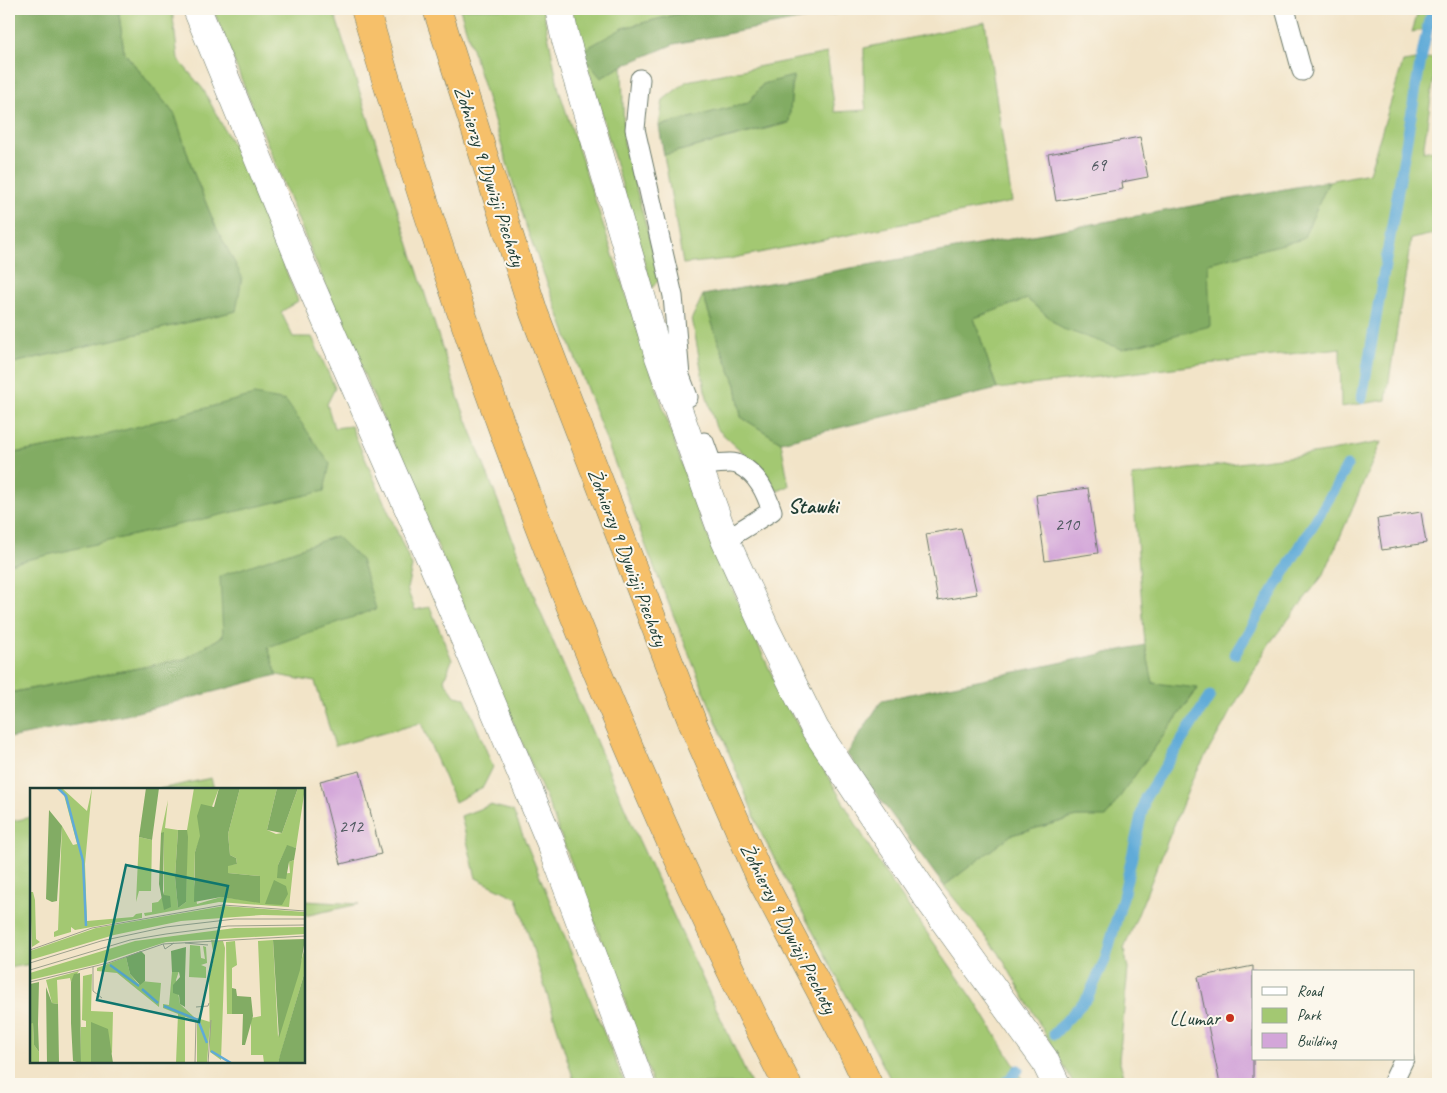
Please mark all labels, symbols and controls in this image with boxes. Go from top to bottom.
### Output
street label: Żołnierzy 9 Dywizji Piechoty [449,83,531,271]
house number: 69 [1090,154,1108,176]
street label: Żołnierzy 9 Dywizji Piechoty [582,465,673,651]
district label: Stawki [788,493,841,519]
house number: 210 [1055,513,1081,535]
inset map [30,788,305,1063]
house number: 212 [339,815,365,837]
street label: Żołnierzy 9 Dywizji Piechoty [735,839,843,1019]
legend [1252,970,1414,1060]
text: Road [1297,982,1324,1001]
place label: LLumar [1170,1006,1222,1031]
text: Park [1297,1006,1322,1025]
marker: LLumar [1224,1012,1236,1024]
text: Building [1297,1032,1337,1051]

